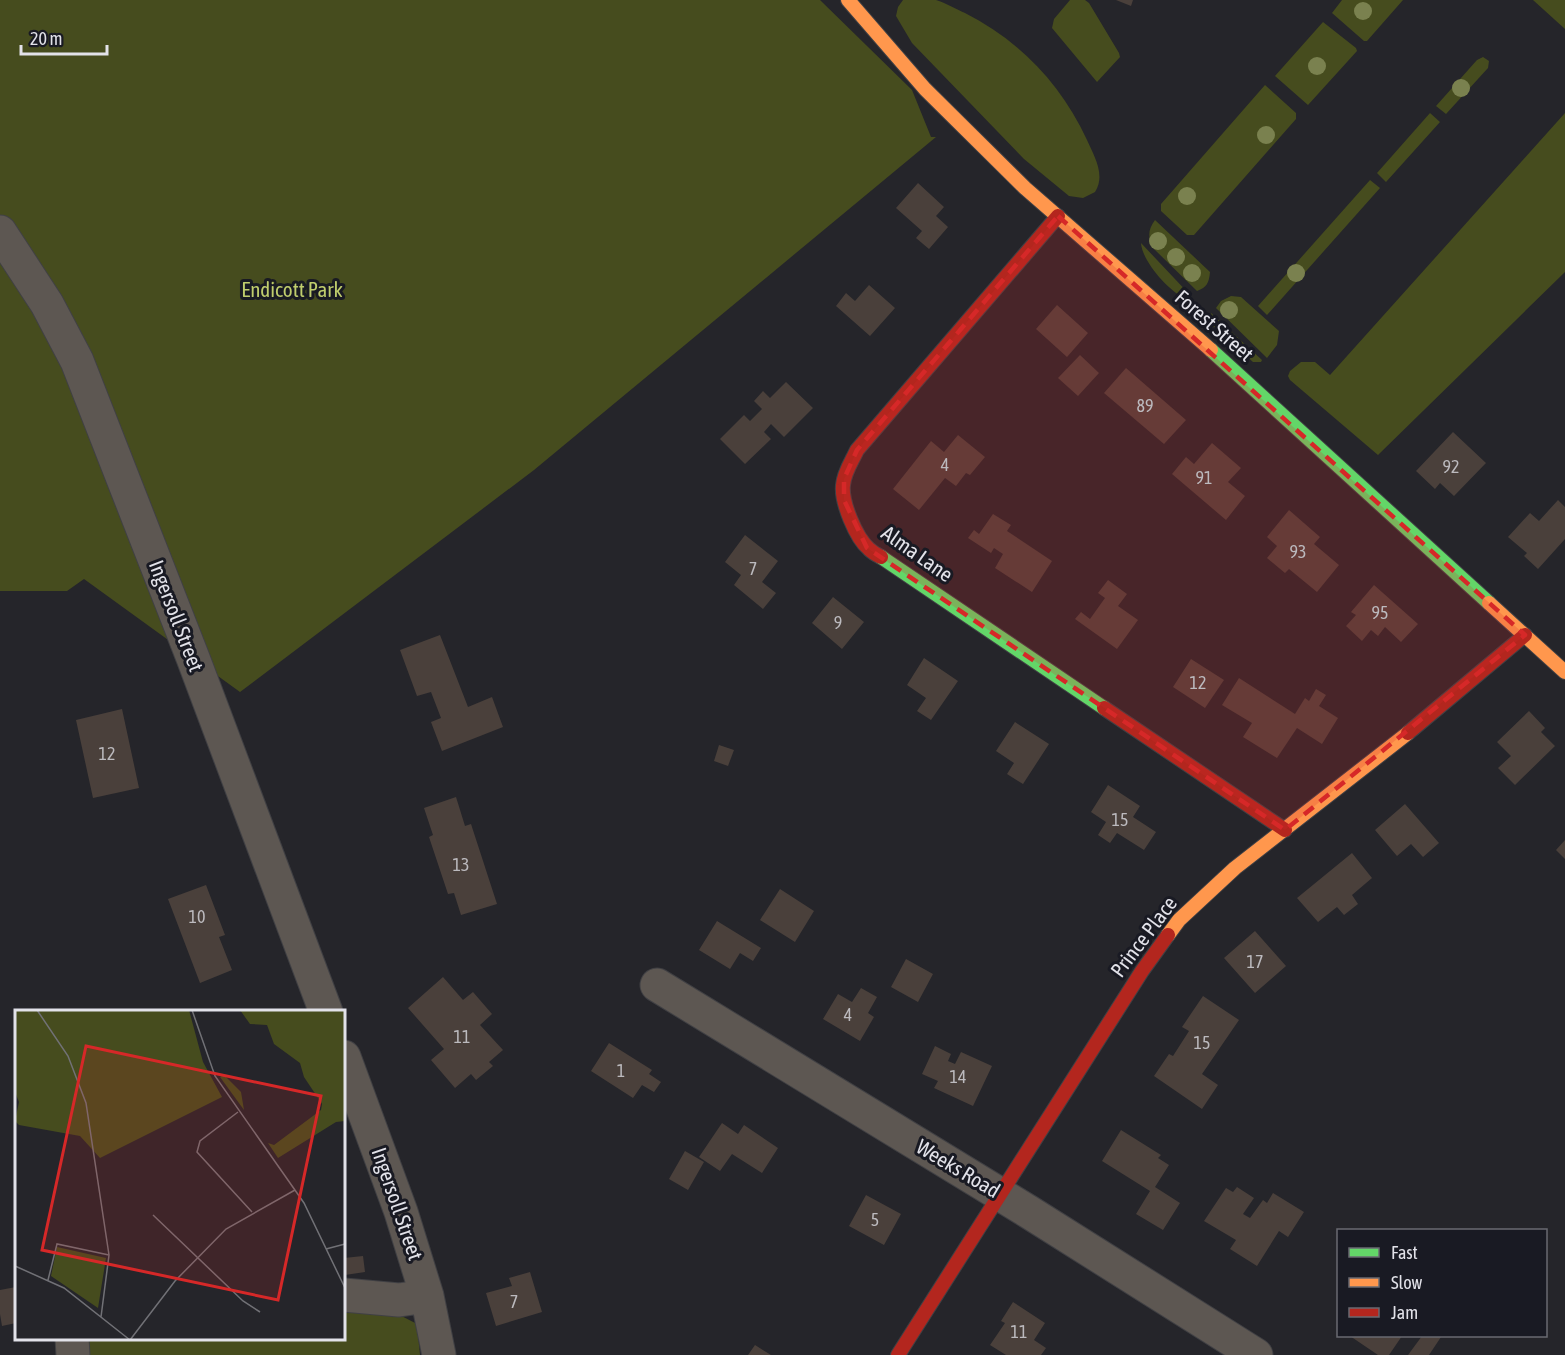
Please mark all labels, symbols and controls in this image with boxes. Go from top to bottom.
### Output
scale bar [21,18,106,56]
text: 20 m [30,28,62,49]
park label: Endicott Park [241,277,343,301]
street label: Forest Street [1171,285,1259,366]
house number: 89 [1137,395,1153,416]
house number: 4 [941,454,949,475]
house number: 92 [1443,456,1459,477]
house number: 91 [1196,467,1212,488]
street label: Alma Lane [877,520,958,586]
house number: 93 [1290,541,1306,562]
street label: Ingersoll Street [145,557,209,675]
house number: 7 [749,558,757,579]
house number: 95 [1372,602,1388,623]
house number: 9 [834,612,842,633]
house number: 12 [1190,672,1206,693]
house number: 12 [99,743,115,764]
house number: 15 [1112,809,1128,830]
house number: 13 [453,854,469,875]
street label: Prince Place [1105,891,1181,981]
house number: 10 [189,906,205,927]
house number: 17 [1247,951,1263,972]
house number: 4 [844,1004,852,1025]
inset map [15,1010,345,1340]
house number: 11 [454,1026,470,1047]
house number: 15 [1194,1032,1210,1053]
house number: 1 [617,1060,625,1081]
house number: 14 [950,1066,966,1087]
street label: Weeks Road [912,1134,1005,1202]
street label: Ingersoll Street [368,1144,428,1263]
house number: 5 [871,1209,879,1230]
legend [1337,1229,1547,1337]
text: Fast [1391,1242,1418,1263]
text: Slow [1391,1272,1422,1293]
house number: 7 [510,1291,518,1312]
text: Jam [1391,1302,1418,1323]
house number: 11 [1011,1321,1027,1342]

